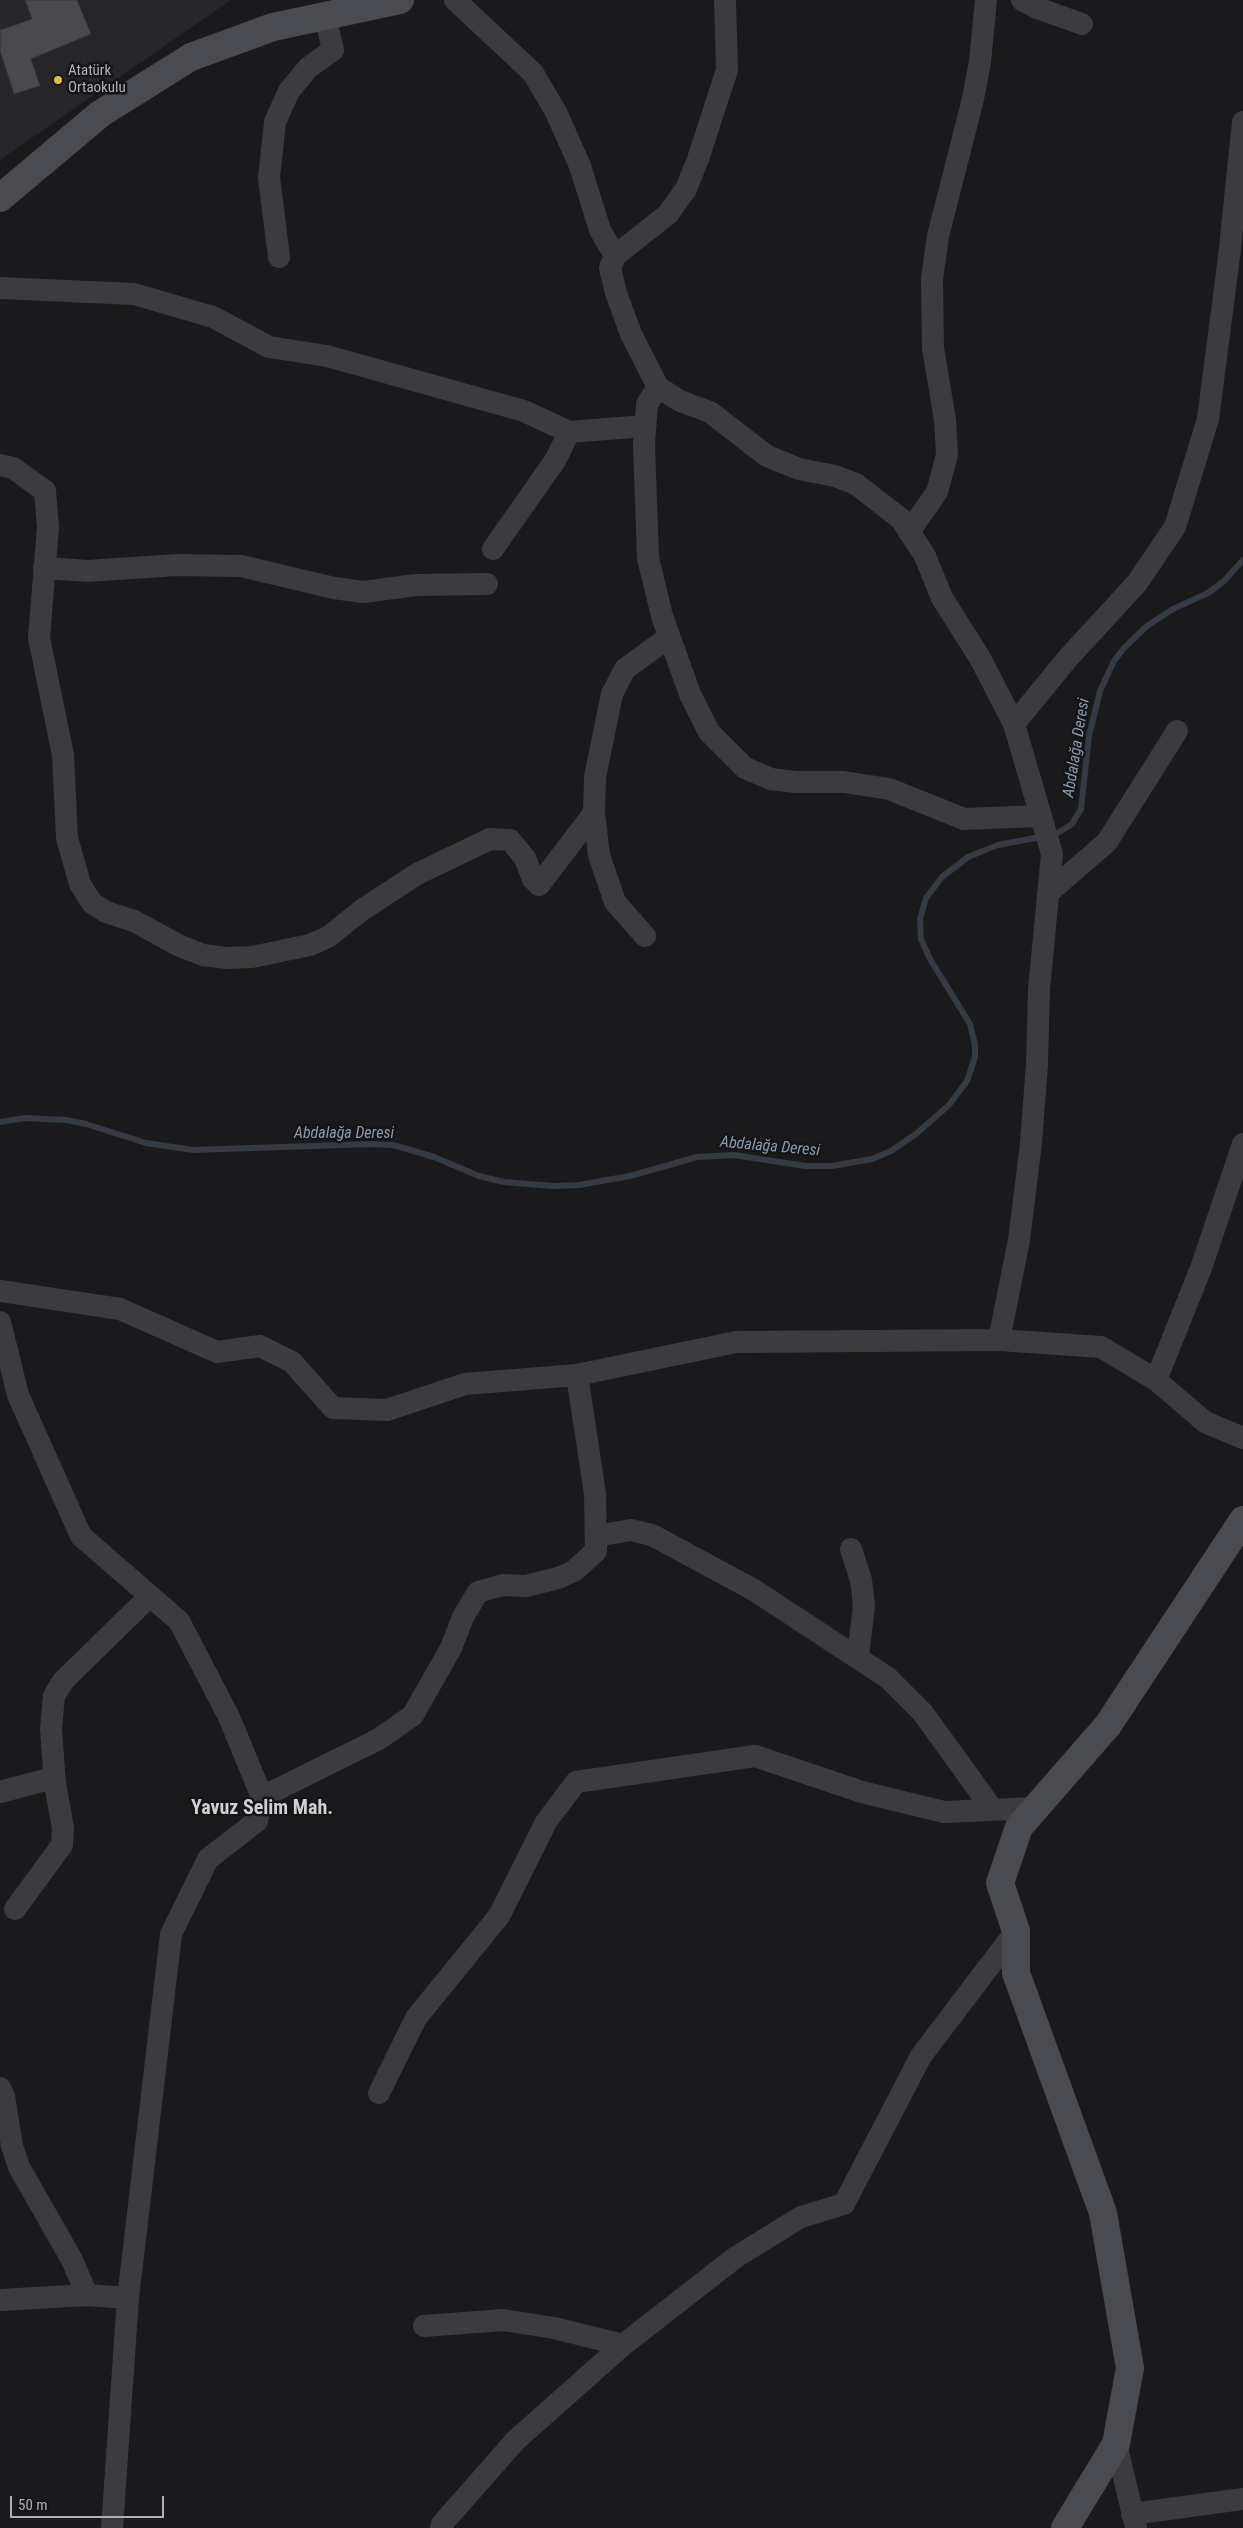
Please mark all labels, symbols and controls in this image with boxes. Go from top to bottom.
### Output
place label: Atatürk Ortaokulu [68,62,126,97]
marker: Atatürk Ortaokulu [52,74,64,86]
water label: Abdalağa Deresi [1060,697,1094,799]
water label: Abdalağa Deresi [294,1124,394,1144]
water label: Abdalağa Deresi [719,1133,821,1161]
district label: Yavuz Selim Mah. [191,1797,333,1821]
scale bar [12,2486,166,2518]
text: 50 m [18,2496,48,2514]

